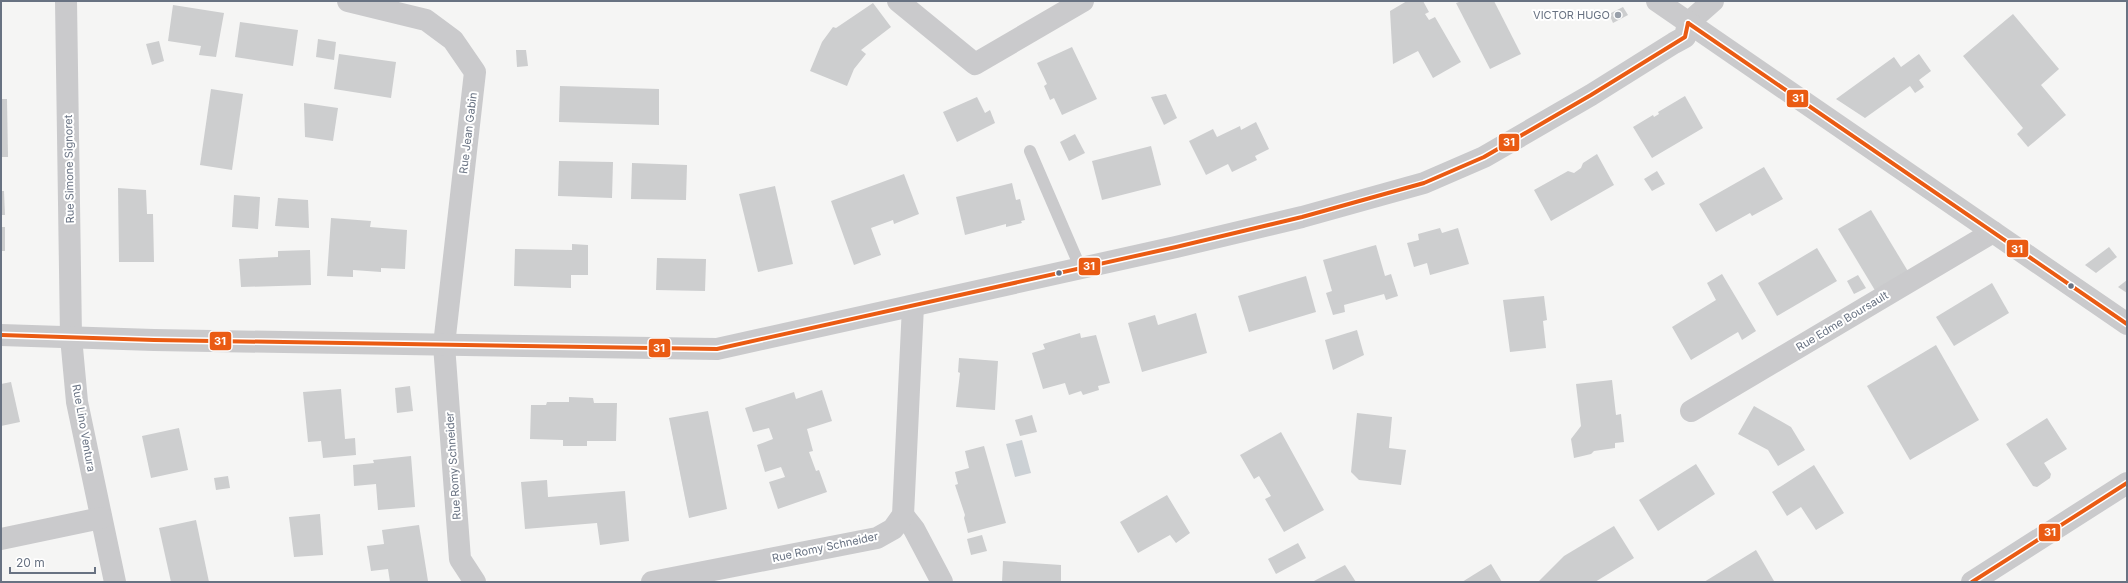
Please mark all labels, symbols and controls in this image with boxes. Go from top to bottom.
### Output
place label: VICTOR HUGO [1533,8,1610,22]
marker: VICTOR HUGO [1613,10,1623,20]
line badge: 31 [1786,89,1809,108]
street label: Rue Jean Gabin [456,91,480,175]
text: 31 [1792,91,1804,105]
street label: Rue Simone Signoret [61,114,77,223]
line badge: 31 [1498,133,1520,152]
text: 31 [1503,135,1515,149]
line badge: 31 [2006,239,2029,258]
text: 31 [2011,242,2023,256]
line badge: 31 [1078,257,1101,276]
text: 31 [1083,259,1095,273]
unlabelled marker [1054,268,1064,278]
unlabelled marker [2066,281,2076,291]
street label: Rue Edme Boursault [1793,288,1891,354]
line badge: 31 [209,331,232,351]
text: 31 [214,334,226,348]
line badge: 31 [648,338,671,358]
text: 31 [653,341,665,355]
street label: Rue Lino Ventura [69,383,99,473]
street label: Rue Romy Schneider [442,412,464,520]
line badge: 31 [2038,523,2061,542]
text: 31 [2044,525,2056,539]
street label: Rue Romy Schneider [771,529,879,565]
scale bar [10,549,95,575]
text: 20 m [16,555,45,570]

